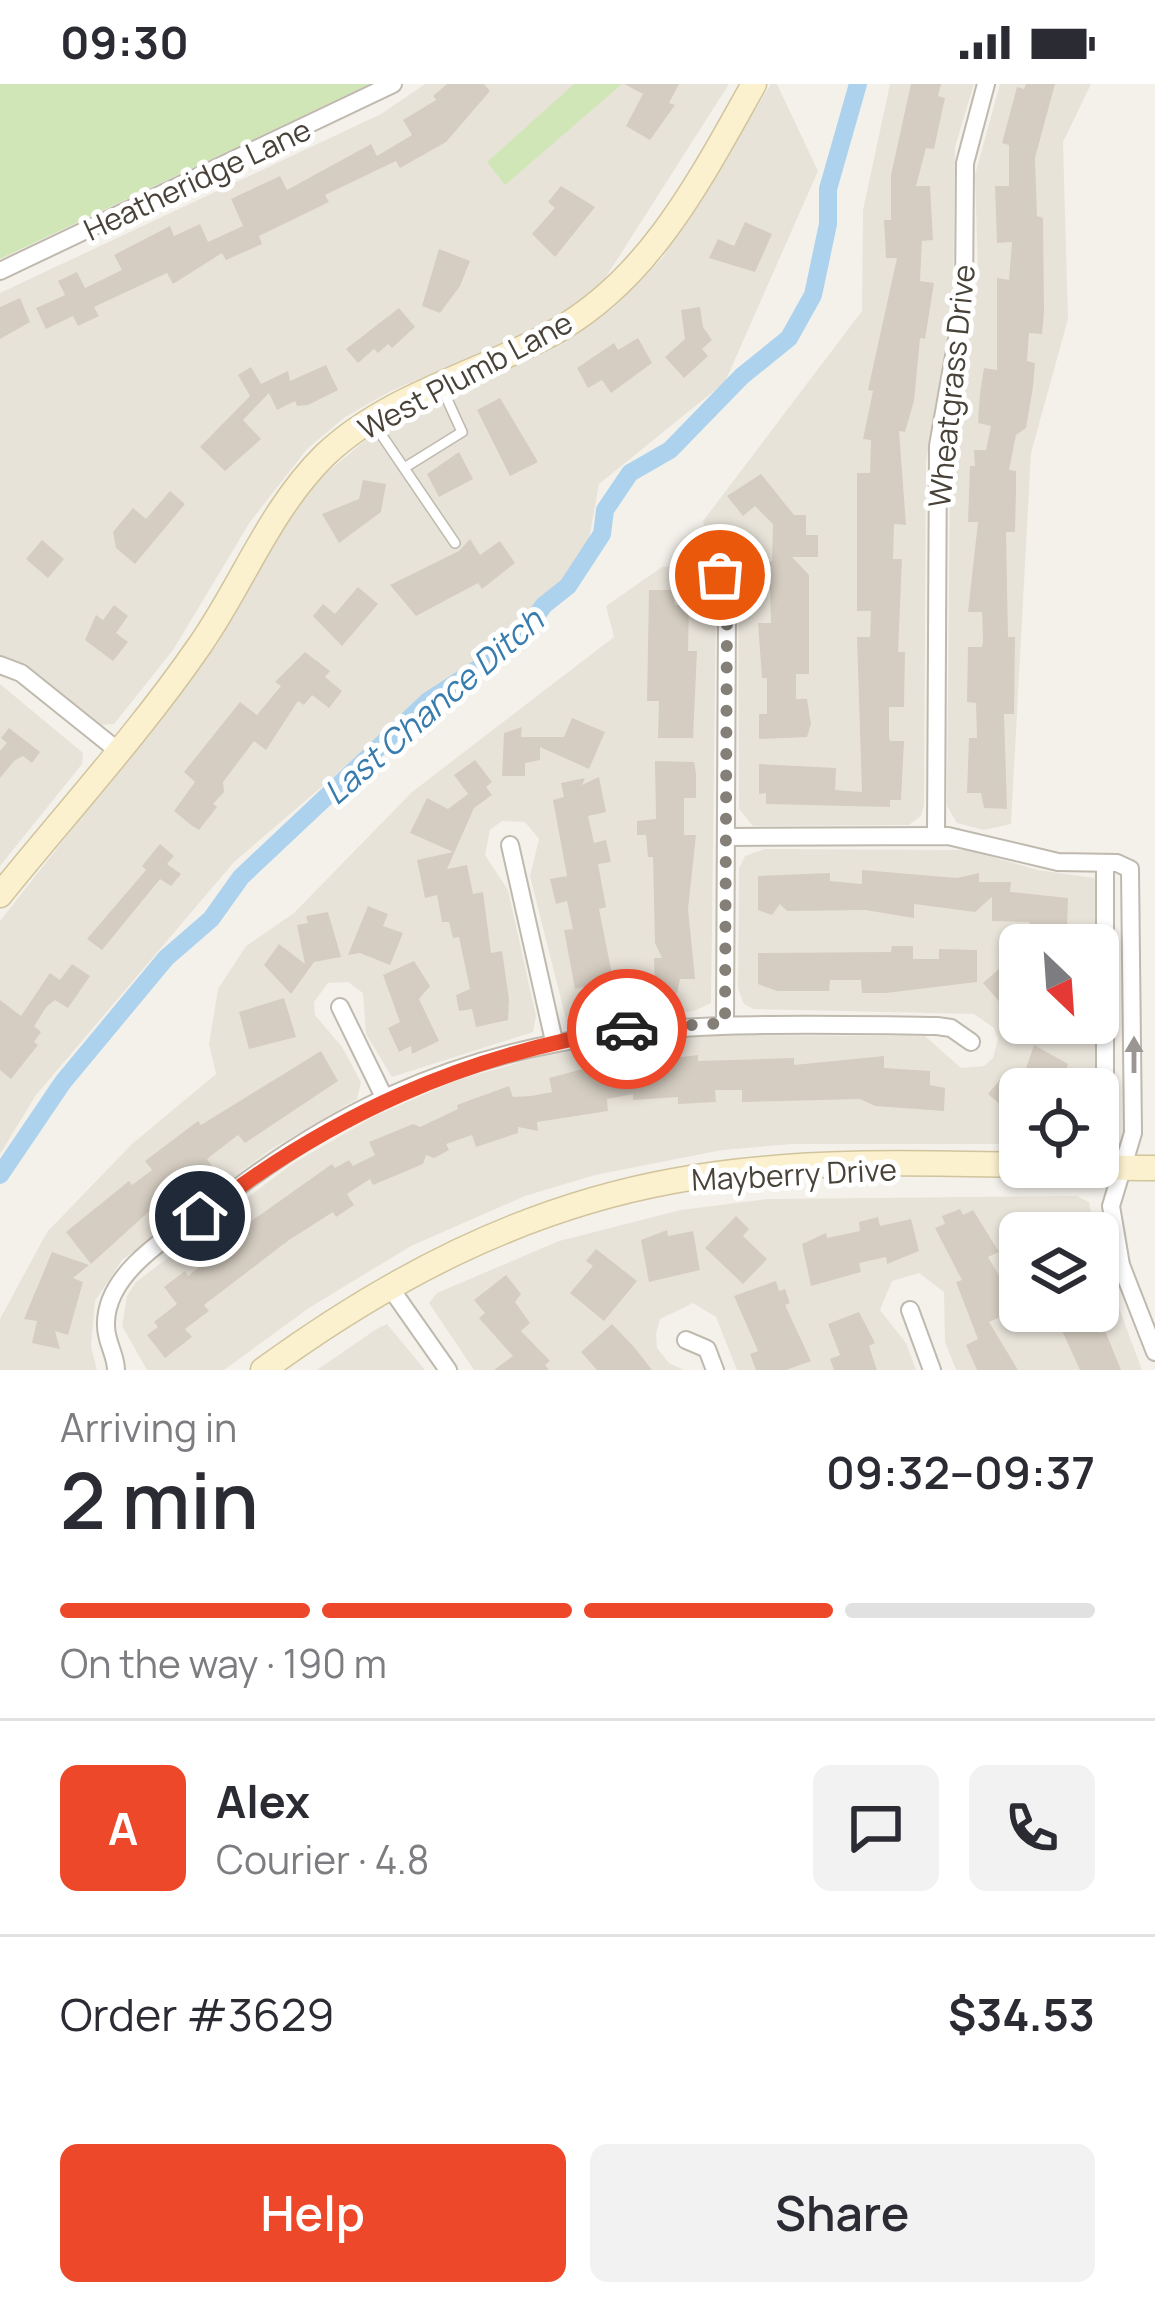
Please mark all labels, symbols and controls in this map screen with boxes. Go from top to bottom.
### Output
text: 09:30 [60,11,189,73]
street label: Heatheridge Lane [77,108,317,250]
street label: Wheatgrass Drive [918,262,984,510]
street label: West Plumb Lane [351,301,579,449]
pin [669,524,771,626]
icon: bag [687,542,753,608]
water label: Last Chance Ditch [314,597,553,814]
north arrow [999,924,1119,1044]
map controls [999,924,1119,1332]
courier [567,969,687,1089]
icon: car [594,996,660,1062]
one-way arrow [1124,1035,1143,1073]
button: locate [999,1068,1119,1188]
street label: Mayberry Drive [690,1148,898,1200]
pin [149,1165,251,1267]
icon: home [167,1183,233,1249]
button: layers [999,1212,1119,1332]
text: Arriving in [60,1400,237,1454]
text: 09:32–09:37 [826,1441,1095,1503]
text: 2 min [60,1446,259,1552]
text: On the way · 190 m [60,1636,387,1690]
button: chat [813,1765,939,1891]
button: phone [969,1765,1095,1891]
text: Alex [216,1770,310,1832]
text: A [108,1797,138,1859]
text: Courier · 4.8 [216,1832,429,1886]
text: Order #3629 [60,1983,334,2045]
text: $34.53 [948,1983,1095,2045]
button: Help [60,2144,566,2282]
button: Share [590,2144,1095,2282]

